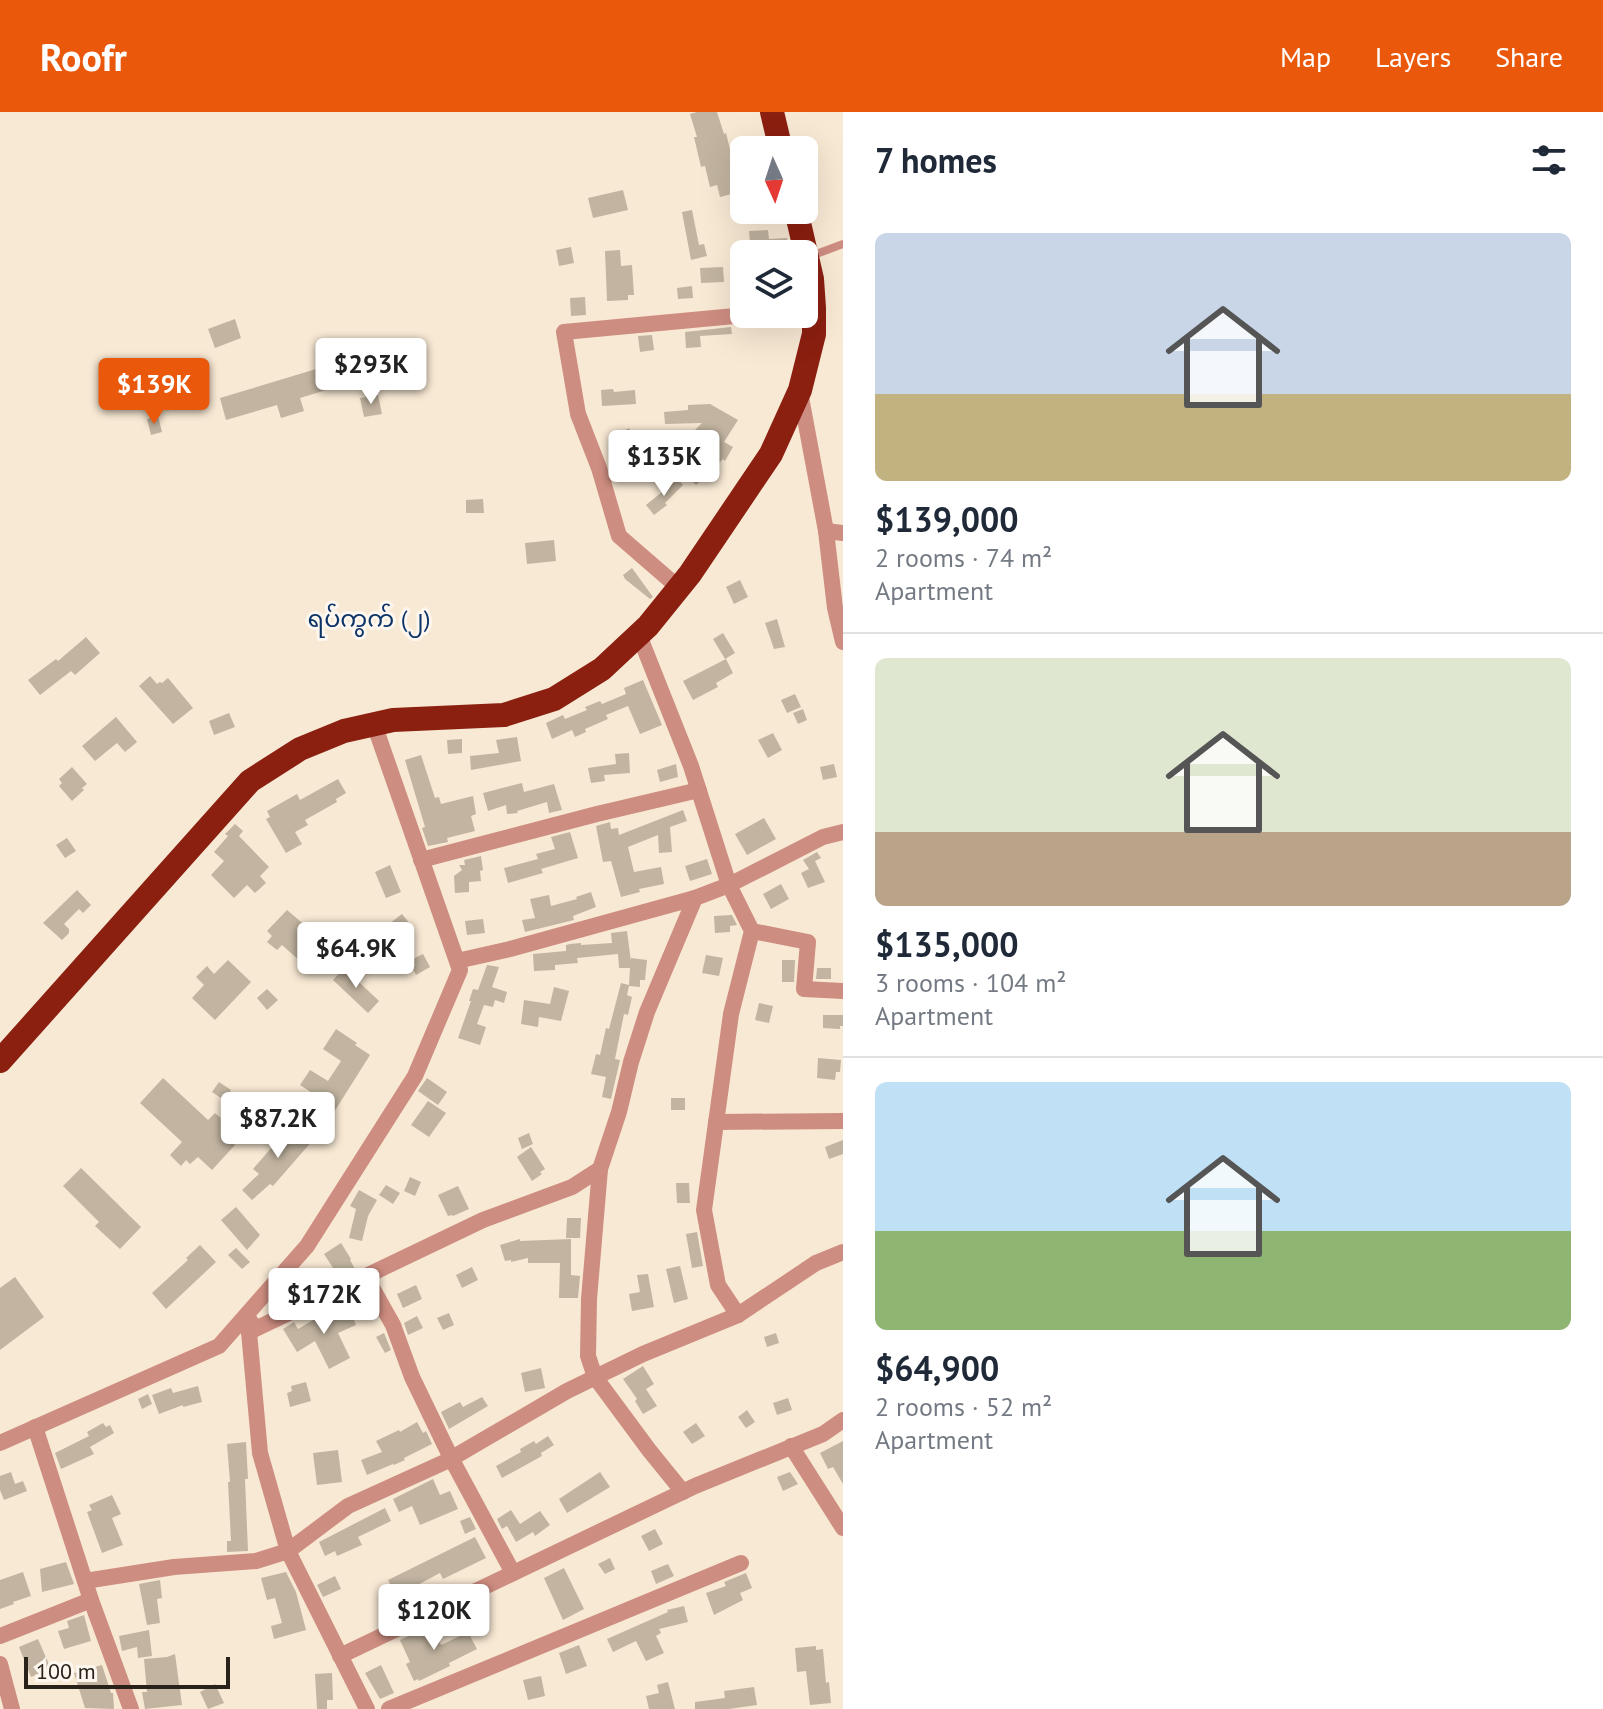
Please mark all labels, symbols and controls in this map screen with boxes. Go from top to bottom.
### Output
text: Roofr [40,32,127,81]
text: Map [1280,38,1331,75]
text: Layers [1375,38,1451,75]
text: Share [1495,38,1563,75]
north arrow [730,136,818,224]
map controls [730,136,818,328]
text: 7 homes [875,138,997,182]
icon: filters [1527,138,1571,182]
button: layers [730,240,818,328]
icon: home [1151,285,1295,429]
pin: $293K [315,338,427,406]
text: $293K [333,347,409,380]
pin: $139K [98,358,210,426]
text: $139K [116,367,192,400]
pin: $135K [608,430,720,498]
text: $135K [626,439,702,472]
text: $139,000 [875,497,1019,541]
text: 2 rooms · 74 m² [875,541,1052,574]
text: Apartment [875,574,993,607]
district label: ရပ်ကွက် (၂) [308,603,430,638]
icon: home [1151,710,1295,854]
pin: $64.9K [291,922,421,990]
text: $135,000 [875,922,1019,966]
text: $64.9K [315,931,397,964]
text: 3 rooms · 104 m² [875,966,1067,999]
text: Apartment [875,999,993,1032]
pin: $87.2K [213,1092,343,1160]
text: $87.2K [239,1101,317,1134]
icon: home [1151,1134,1295,1278]
pin: $172K [268,1268,380,1336]
text: $172K [286,1277,362,1310]
text: $64,900 [875,1346,999,1390]
text: 2 rooms · 52 m² [875,1390,1052,1423]
text: Apartment [875,1423,993,1456]
pin: $120K [378,1584,490,1652]
text: $120K [396,1593,472,1626]
scale bar [24,1653,230,1689]
text: 100 m [36,1657,96,1685]

